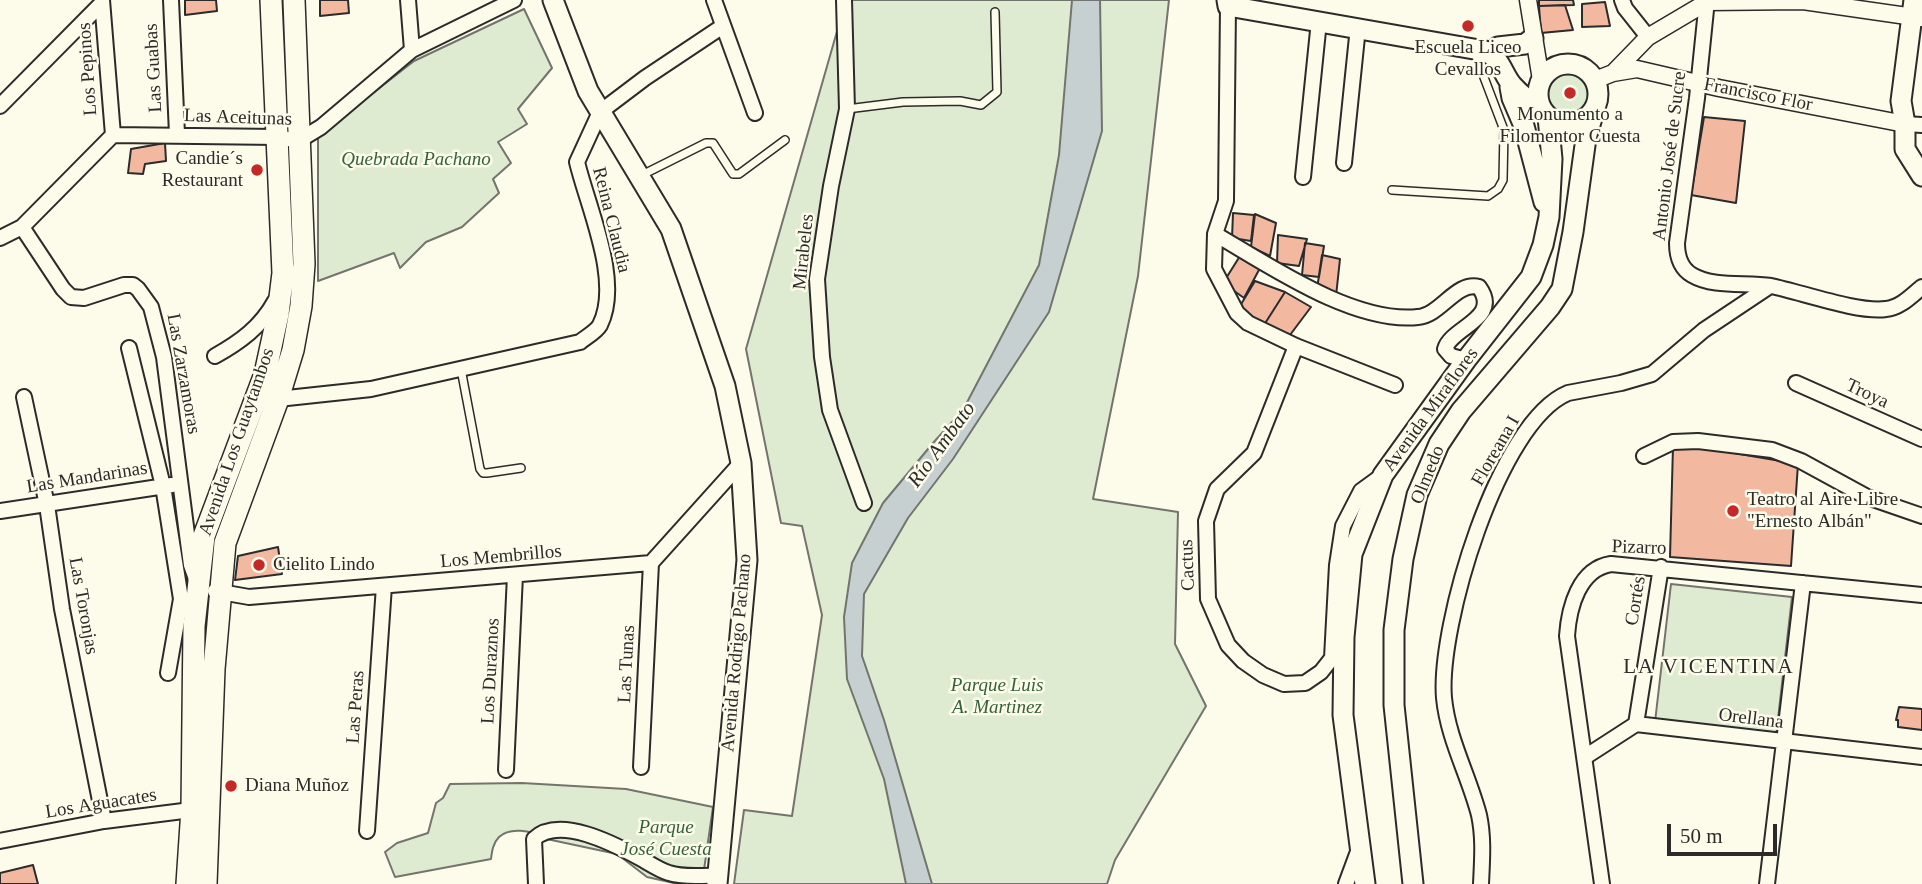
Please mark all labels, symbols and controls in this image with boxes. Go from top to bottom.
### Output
marker: Escuela Liceo Cevallos [1460,18,1476,34]
street label: Los Pepinos [73,22,103,116]
street label: Las Guabas [140,23,168,113]
place label: Escuela Liceo Cevallos [1414,37,1522,81]
street label: Antonio José de Sucre [1648,70,1692,242]
street label: Francisco Flor [1702,73,1814,117]
marker: Monumento a Filomentor Cuesta [1562,85,1578,101]
place label: Monumento a Filomentor Cuesta [1500,104,1640,148]
street label: Las Aceitunas [184,105,292,131]
place label: Candie´s Restaurant [162,148,243,192]
park label: Quebrada Pachano [341,149,491,171]
marker: Candie´s Restaurant [249,162,265,178]
street label: Reina Claudia [587,165,635,275]
street label: Mirabeles [789,213,819,291]
street label: Las Zarzamoras [161,312,205,436]
street label: Avenida Miraflores [1378,343,1484,477]
street label: Avenida Los Guaytambos [194,345,280,539]
street label: Troya [1842,374,1892,414]
water label: Río Ambato [902,397,982,493]
street label: Floreana I [1467,412,1525,490]
street label: Olmedo [1406,442,1450,508]
street label: Las Mandarinas [25,457,149,499]
place label: Teatro al Aire Libre "Ernesto Albán" [1747,489,1898,533]
marker: Teatro al Aire Libre "Ernesto Albán" [1725,503,1741,519]
street label: Pizarro [1611,536,1667,560]
street label: Cactus [1176,539,1200,591]
street label: Los Membrillos [439,540,563,574]
street label: Avenida Rodrigo Pachano [717,553,757,753]
place label: Cielito Lindo [273,554,375,576]
street label: Las Toronjas [63,556,103,656]
marker: Cielito Lindo [251,557,267,573]
street label: Cortés [1621,575,1651,627]
street label: Los Duraznos [477,617,505,725]
street label: Las Tunas [614,624,640,704]
district label: LA VICENTINA [1625,654,1793,680]
street label: Las Peras [342,670,370,744]
park label: Parque Luis A. Martinez [951,675,1043,719]
street label: Orellana [1717,704,1785,734]
place label: Diana Muñoz [245,775,349,797]
marker: Diana Muñoz [223,778,239,794]
street label: Los Aguacates [44,784,158,824]
scale bar [1670,810,1780,854]
park label: Parque José Cuesta [620,817,712,861]
text: 50 m [1680,824,1723,848]

